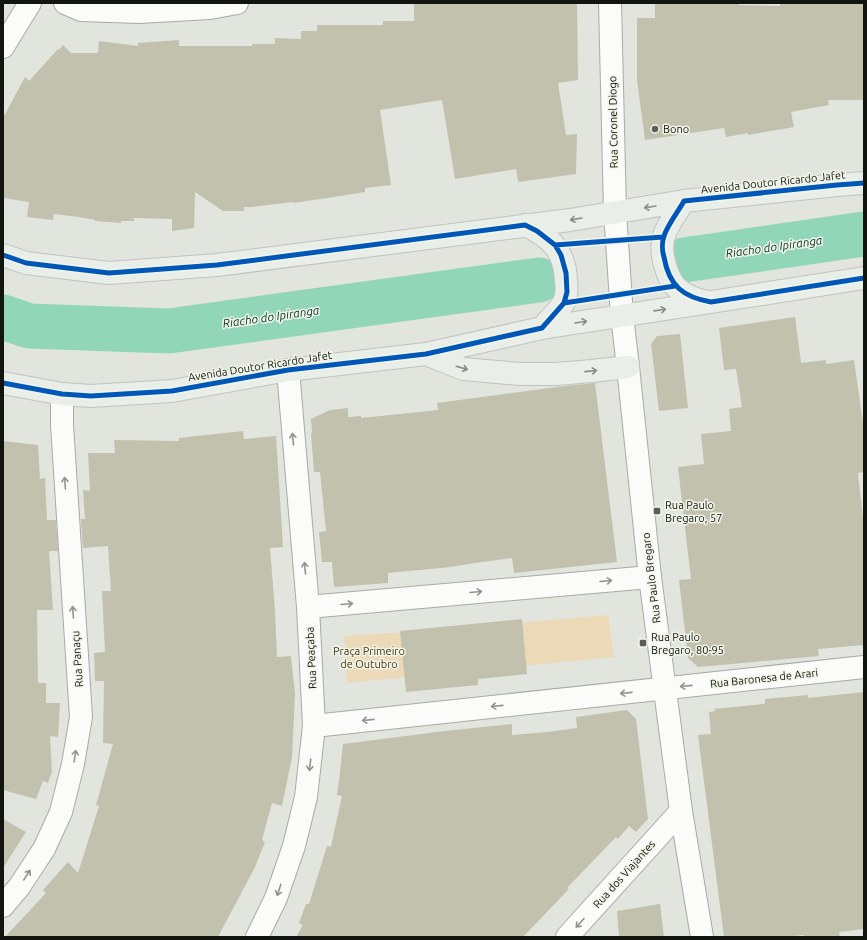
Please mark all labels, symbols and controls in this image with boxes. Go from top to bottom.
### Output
street label: Rua Coronel Diogo [606,76,620,168]
place label: Bono [663,123,689,135]
marker: Bono [650,124,660,134]
street label: Avenida Doutor Ricardo Jafet [700,168,847,196]
one-way arrow [643,203,656,211]
one-way arrow [570,215,583,223]
water label: Riacho do Ipiranga [725,233,824,260]
water label: Riacho do Ipiranga [222,303,321,330]
one-way arrow [653,306,666,314]
one-way arrow [574,318,587,326]
street label: Avenida Doutor Ricardo Jafet [187,349,333,383]
one-way arrow [455,365,468,372]
one-way arrow [584,367,597,375]
one-way arrow [290,433,297,446]
one-way arrow [62,477,69,490]
place label: Rua Paulo Bregaro, 57 [665,499,722,524]
marker: Rua Paulo Bregaro, 57 [652,506,662,516]
street label: Rua Paulo Bregaro [639,532,663,624]
one-way arrow [301,562,308,575]
one-way arrow [599,577,612,584]
one-way arrow [469,589,482,596]
one-way arrow [340,600,353,607]
one-way arrow [70,606,77,619]
street label: Rua Peaçaba [303,627,319,689]
street label: Rua Panaçu [69,630,85,688]
place label: Rua Paulo Bregaro, 80-95 [651,631,724,656]
marker: Rua Paulo Bregaro, 80-95 [638,638,648,648]
park label: Praça Primeiro de Outubro [333,645,405,670]
street label: Rua Baronesa de Arari [709,666,819,690]
one-way arrow [680,683,693,690]
one-way arrow [620,689,633,696]
one-way arrow [491,703,504,710]
one-way arrow [362,716,375,724]
one-way arrow [71,750,79,763]
one-way arrow [306,758,313,771]
street label: Rua dos Viajantes [590,838,658,910]
one-way arrow [23,870,31,881]
one-way arrow [275,884,282,897]
one-way arrow [575,917,584,928]

